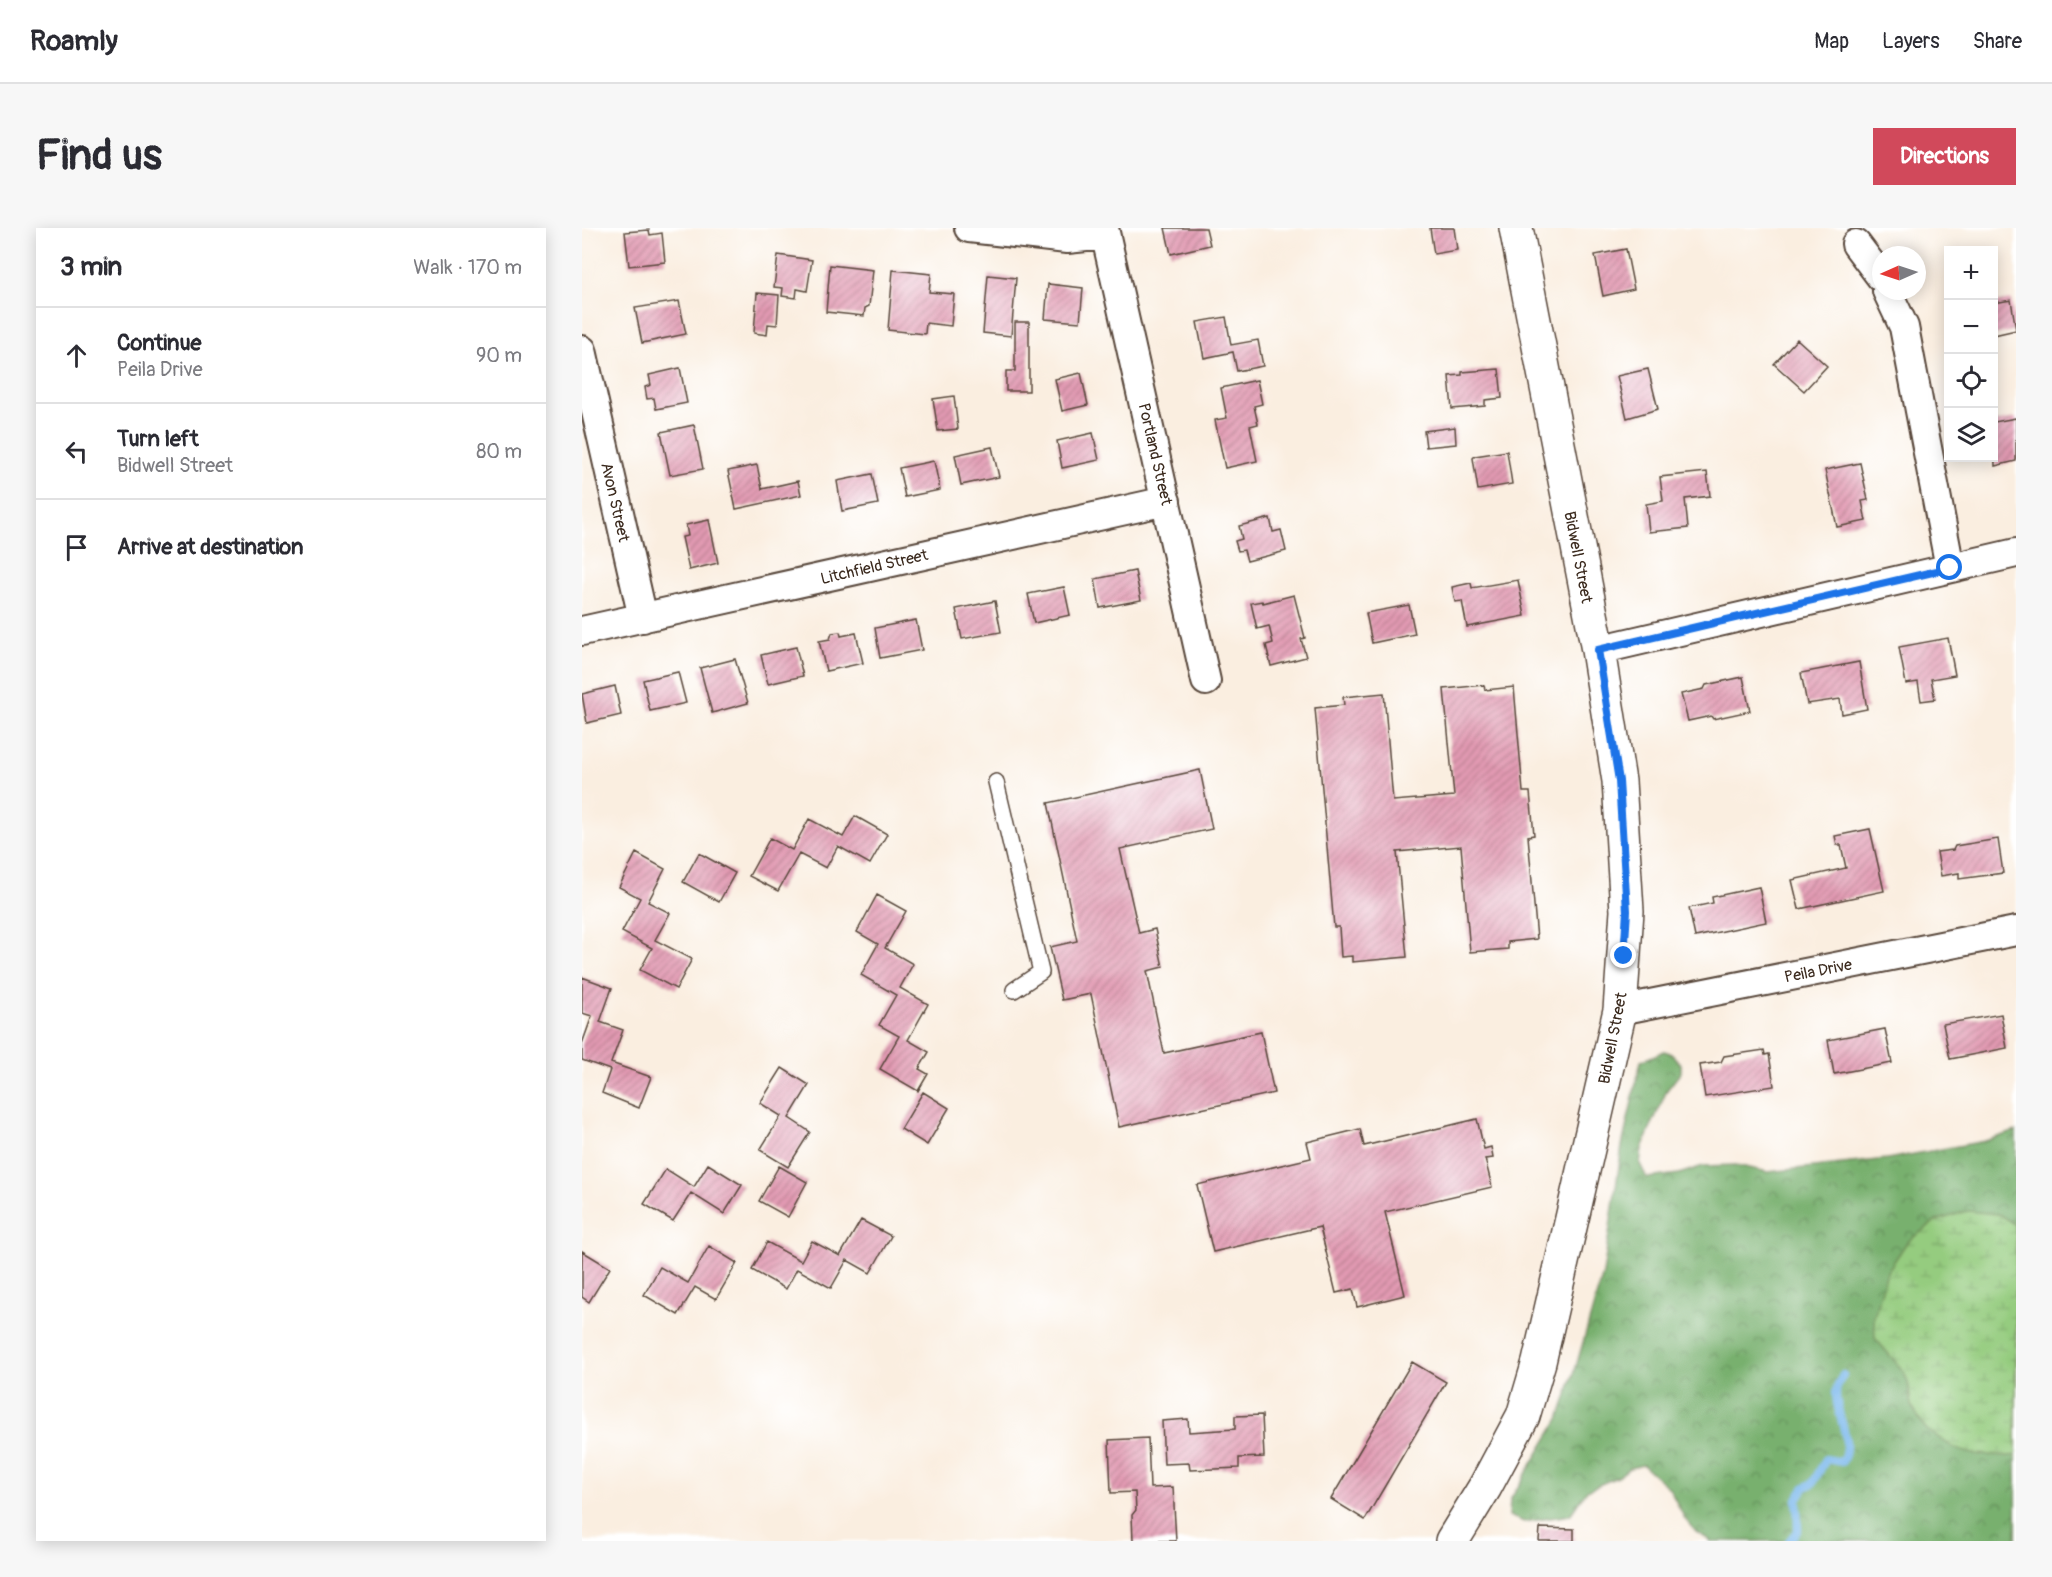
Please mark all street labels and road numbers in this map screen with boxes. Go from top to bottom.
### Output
street label: Portland Street [1134,401,1177,508]
street label: Avon Street [596,461,634,544]
street label: Bidwell Street [1559,510,1597,605]
street label: Litchfield Street [819,545,930,589]
street label: Peila Drive [1783,955,1854,987]
street label: Bidwell Street [1594,990,1632,1086]

